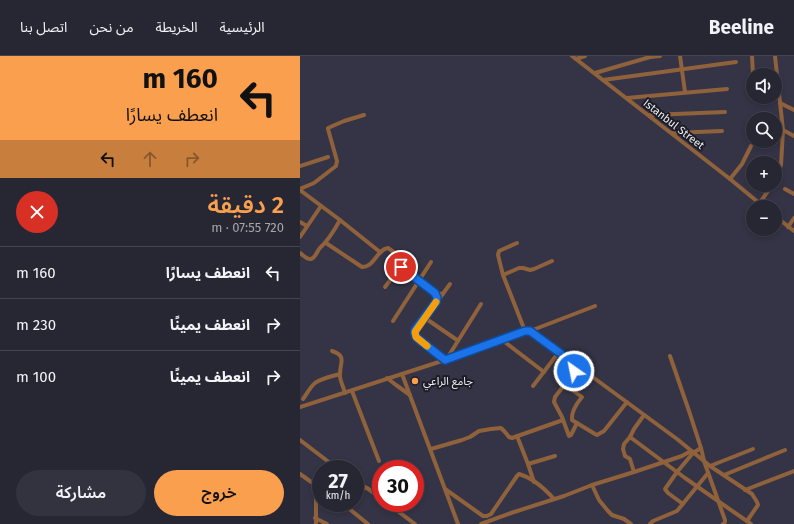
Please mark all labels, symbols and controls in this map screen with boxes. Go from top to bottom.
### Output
text: Beeline [709,16,774,39]
text: اتصل بنا [20,19,67,36]
text: من نحن [89,19,134,36]
text: الخريطة [156,19,198,36]
text: الرئيسية [220,19,265,36]
text: 160 m [143,62,218,95]
map controls [746,68,782,236]
button: sound [746,68,782,104]
icon: left [232,72,284,124]
street label: Istanbul Street [641,97,707,152]
text: انعطف يسارًا [126,104,218,126]
button: search [746,112,782,148]
icon: left [97,148,119,170]
icon: ahead [139,148,161,170]
icon: right [181,148,203,170]
button: + [746,156,782,192]
button: close [16,191,58,233]
text: 2 دقيقة [208,191,284,219]
button: − [746,200,782,236]
text: 720 m · 07:55 [211,220,284,235]
pin [384,250,418,284]
icon: arrive [390,256,412,278]
icon: left [262,262,284,284]
text: 160 m [16,264,56,282]
text: انعطف يسارًا [166,264,250,282]
icon: right [262,314,284,336]
text: 230 m [16,316,56,334]
text: انعطف يمينًا [170,316,250,334]
position arrow [553,350,595,392]
icon: right [262,366,284,388]
text: 100 m [16,368,56,386]
text: انعطف يمينًا [170,368,250,386]
place label: جامع الراعي [423,375,474,391]
marker: جامع الراعي [410,376,420,386]
speed limit sign: 30 [372,460,424,512]
text: 27 [328,469,348,493]
button: مشاركة [16,470,146,516]
button: خروج [154,470,284,516]
text: km/h [326,490,350,502]

